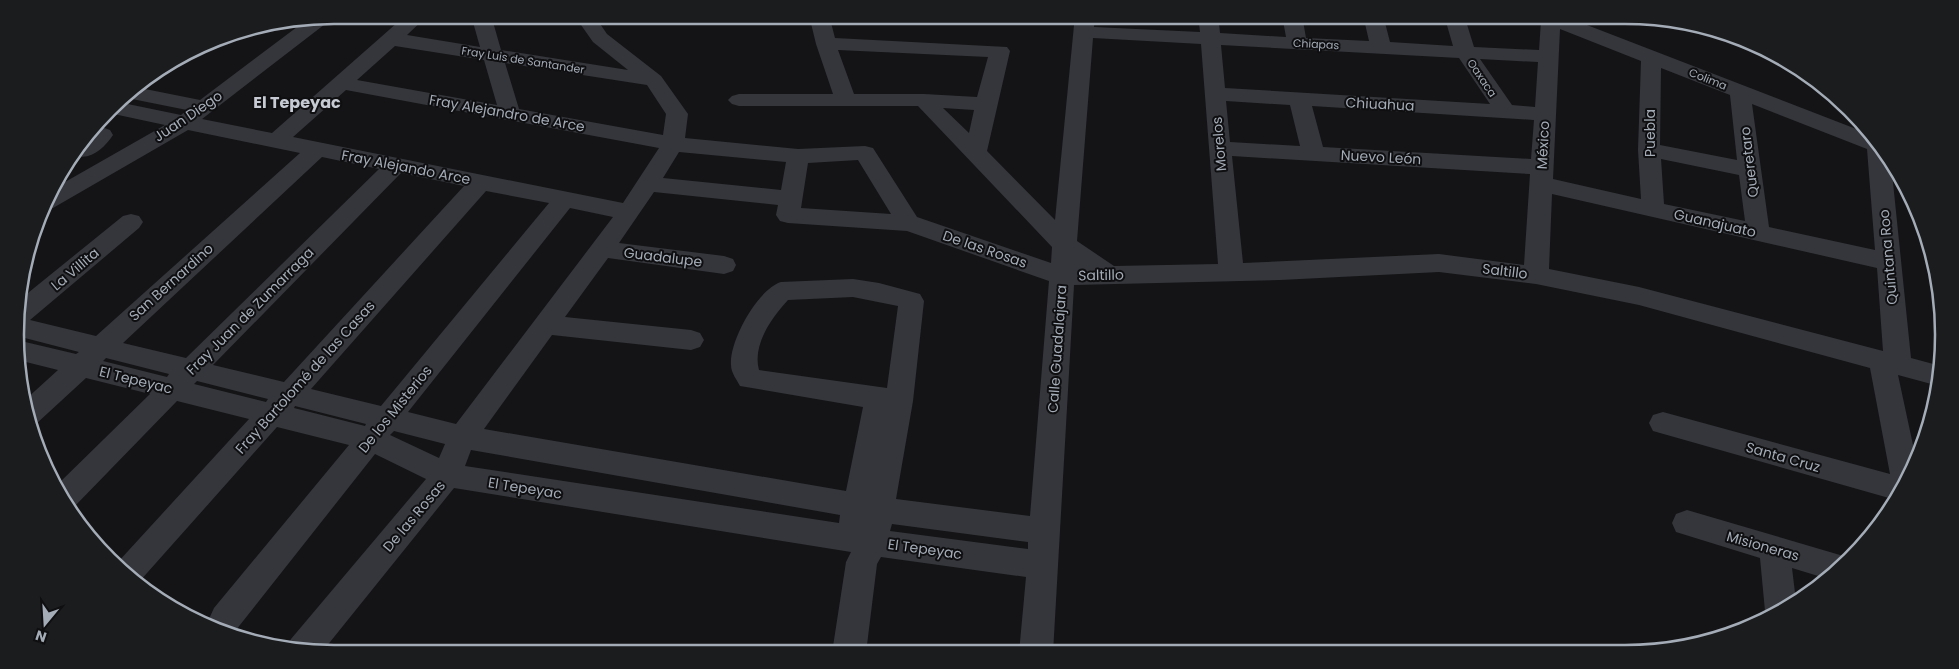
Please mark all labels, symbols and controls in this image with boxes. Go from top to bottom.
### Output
street label: Chiapas [1292,35,1340,53]
street label: Fray Luis de Santander [460,42,586,78]
street label: Oaxaca [1463,56,1501,100]
street label: Colima [1687,64,1729,94]
street label: Juan Diego [150,86,226,146]
street label: Fray Alejandro de Arce [428,89,587,137]
district label: El Tepeyac [253,91,341,114]
street label: Chiuahua [1345,92,1415,116]
street label: Puebla [1640,109,1660,157]
street label: Morelos [1207,116,1231,172]
street label: México [1532,120,1554,170]
street label: Queretaro [1735,125,1763,199]
street label: Fray Alejando Arce [340,145,472,189]
street label: Nuevo León [1340,145,1422,169]
street label: Guanajuato [1672,204,1758,242]
street label: Quintana Roo [1874,209,1902,305]
street label: De las Rosas [940,225,1030,273]
street label: San Bernardino [124,239,218,325]
street label: Guadalupe [623,242,704,272]
street label: La Villita [47,243,103,295]
street label: Fray Juan de Zumarraga [182,243,318,379]
street label: Saltillo [1481,258,1529,284]
street label: Saltillo [1078,265,1124,285]
street label: Calle Guadalajara [1043,284,1071,414]
street label: Fray Bartolomé de las Casas [231,296,379,458]
street label: El Tepeyac [97,361,175,399]
street label: De los Misterios [353,361,437,457]
street label: Santa Cruz [1744,437,1822,477]
street label: El Tepeyac [487,472,563,504]
street label: De las Rosas [378,476,450,556]
street label: Misioneras [1724,526,1802,566]
street label: El Tepeyac [887,534,963,564]
north arrow [20,599,70,649]
text: N [33,625,49,648]

